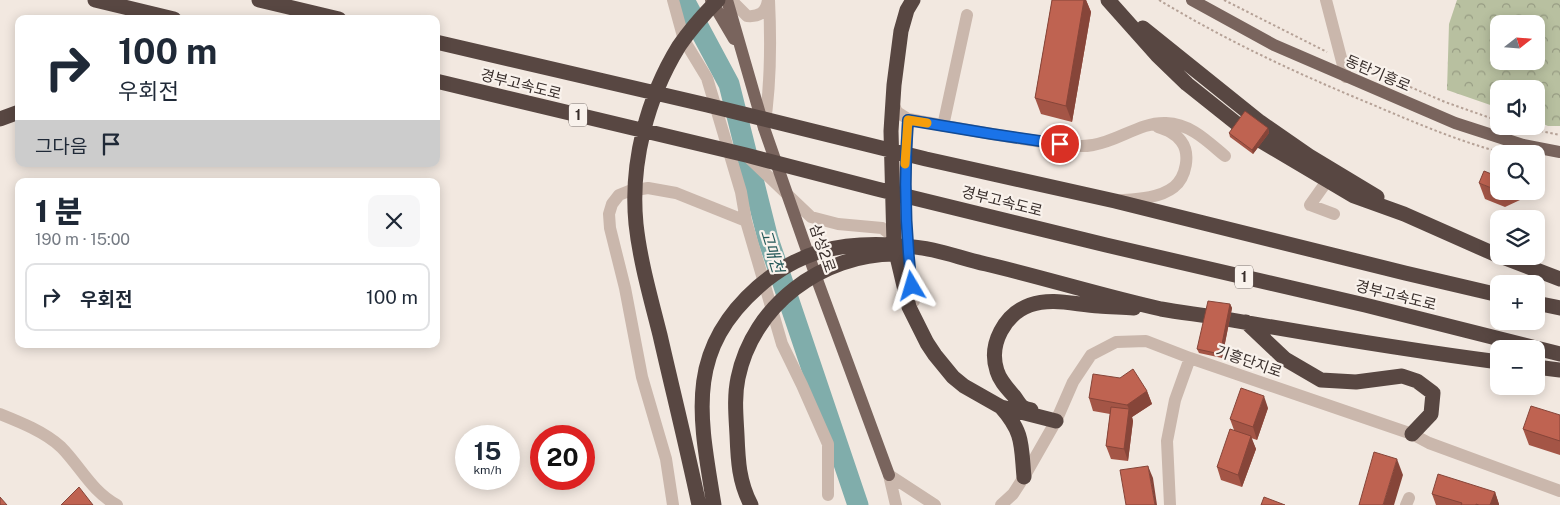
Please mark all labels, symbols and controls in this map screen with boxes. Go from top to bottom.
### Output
north arrow [1490,15,1545,70]
map controls [1490,15,1545,395]
text: 100 m [118,31,217,72]
icon: right [35,35,100,100]
street label: 동탄기흥로 [1343,52,1413,94]
street label: 경부고속도로 [479,66,563,102]
text: 우회전 [118,78,179,104]
button: sound [1490,80,1545,135]
road number: 1 [569,104,587,126]
pin [1039,123,1081,165]
icon: arrive [97,130,125,158]
icon: arrive [1046,130,1074,158]
text: 그다음 [35,135,87,157]
button: search [1490,145,1545,200]
street label: 경부고속도로 [960,183,1044,219]
text: 1 분 [35,193,82,229]
button: close [368,195,420,247]
button: layers [1490,210,1545,265]
street label: 삼성2로 [807,221,839,275]
water label: 고매천 [756,227,788,277]
text: 190 m · 15:00 [35,230,130,249]
position arrow [885,259,937,311]
road number: 1 [1235,266,1253,288]
button: + [1490,275,1545,330]
street label: 경부고속도로 [1354,277,1438,313]
icon: right [37,283,65,311]
text: 100 m [366,286,418,308]
text: 우회전 [80,288,132,310]
button: − [1490,340,1545,395]
street label: 기흥단지로 [1214,342,1284,380]
speed limit sign: 20 [530,425,595,490]
text: 15 [474,436,501,466]
text: km/h [473,463,502,477]

